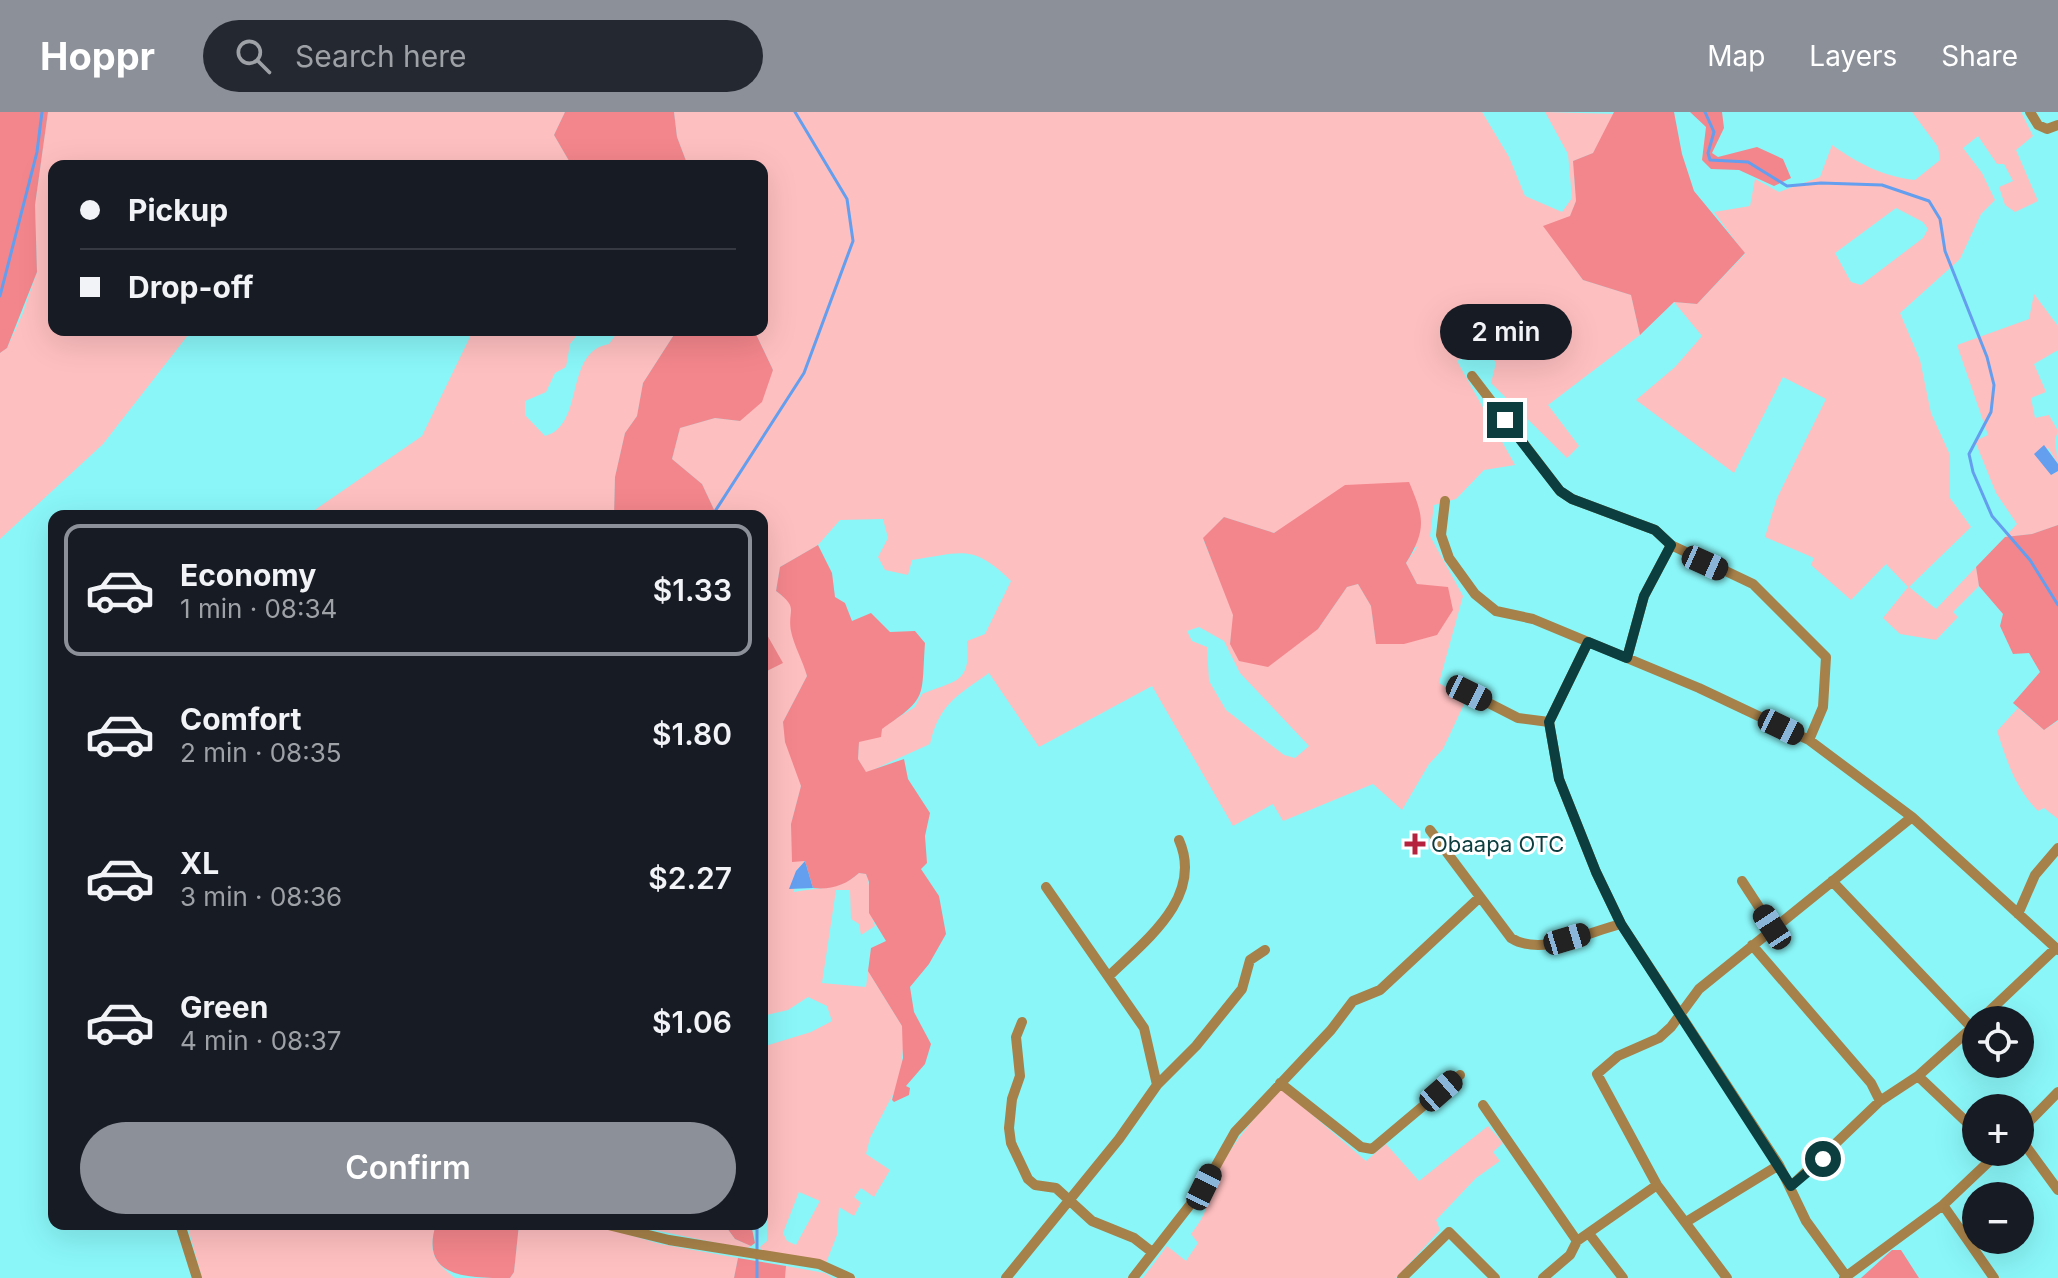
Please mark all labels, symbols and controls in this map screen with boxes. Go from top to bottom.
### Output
search box [203,20,763,92]
text: Hoppr [40,33,155,79]
icon: search [231,34,275,78]
text: Search here [295,38,467,74]
text: Map [1707,39,1765,73]
text: Layers [1809,39,1897,73]
text: Share [1941,39,2018,73]
text: Pickup [128,192,228,228]
text: Drop-off [128,269,254,305]
callout: 2 min [1439,304,1571,360]
text: 2 min [1472,316,1540,347]
route end [1487,402,1523,438]
car [1678,542,1732,584]
icon: car [84,554,156,626]
text: Economy [180,557,316,593]
text: $1.33 [653,572,732,608]
text: 1 min · 08:34 [180,593,337,624]
car [1442,672,1496,714]
icon: car [84,698,156,770]
text: Comfort [180,701,301,737]
car [1754,706,1808,748]
text: $1.80 [652,716,732,752]
text: 2 min · 08:35 [180,737,342,768]
place label: Obaapa OTC [1431,831,1564,857]
marker: Obaapa OTC [1406,835,1424,853]
icon: car [84,842,156,914]
text: XL [180,845,219,881]
text: $2.27 [648,860,732,896]
text: 3 min · 08:36 [180,881,342,912]
car [1749,900,1795,954]
car [1541,921,1593,957]
icon: car [84,986,156,1058]
text: Green [180,989,268,1025]
text: $1.06 [652,1004,732,1040]
map controls [1962,1006,2034,1254]
button: locate [1962,1006,2034,1078]
text: 4 min · 08:37 [180,1025,341,1056]
car [1415,1066,1467,1116]
button: + [1962,1094,2034,1166]
button: Confirm [80,1122,736,1214]
route start [1805,1141,1841,1177]
car [1183,1160,1225,1214]
button: − [1962,1182,2034,1254]

